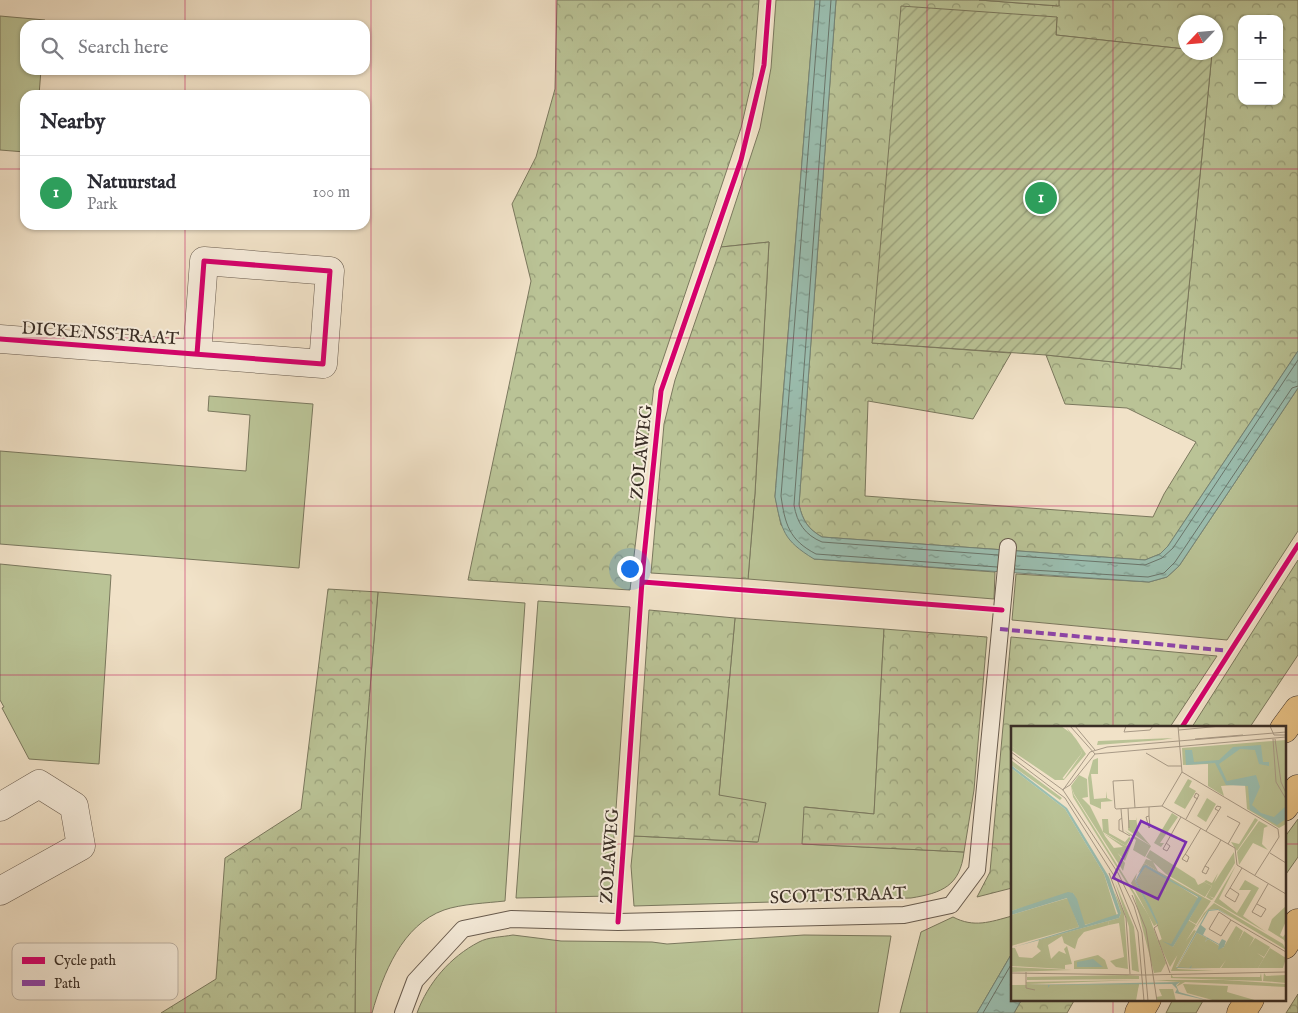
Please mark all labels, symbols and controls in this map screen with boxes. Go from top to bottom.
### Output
north arrow [1178,15,1223,60]
map controls [1238,15,1283,105]
button: + [1238,15,1283,60]
search box [20,20,370,75]
icon: search [38,34,66,62]
text: Search here [78,36,169,60]
button: − [1238,60,1283,105]
text: Nearby [40,109,105,136]
text: Natuurstad [87,171,176,195]
pin: 1 [1025,179,1057,217]
text: 1 [53,183,59,203]
text: 100 m [313,183,350,203]
text: Park [87,195,117,215]
street label: DICKENSSTRAAT [20,318,179,351]
street label: ZOLAWEG [626,403,659,501]
your location [617,556,643,582]
inset map [1011,726,1286,1000]
street label: ZOLAWEG [596,807,625,905]
street label: SCOTTSTRAAT [769,883,907,910]
legend [12,943,178,1000]
text: Cycle path [54,952,116,970]
text: Path [54,975,81,993]

